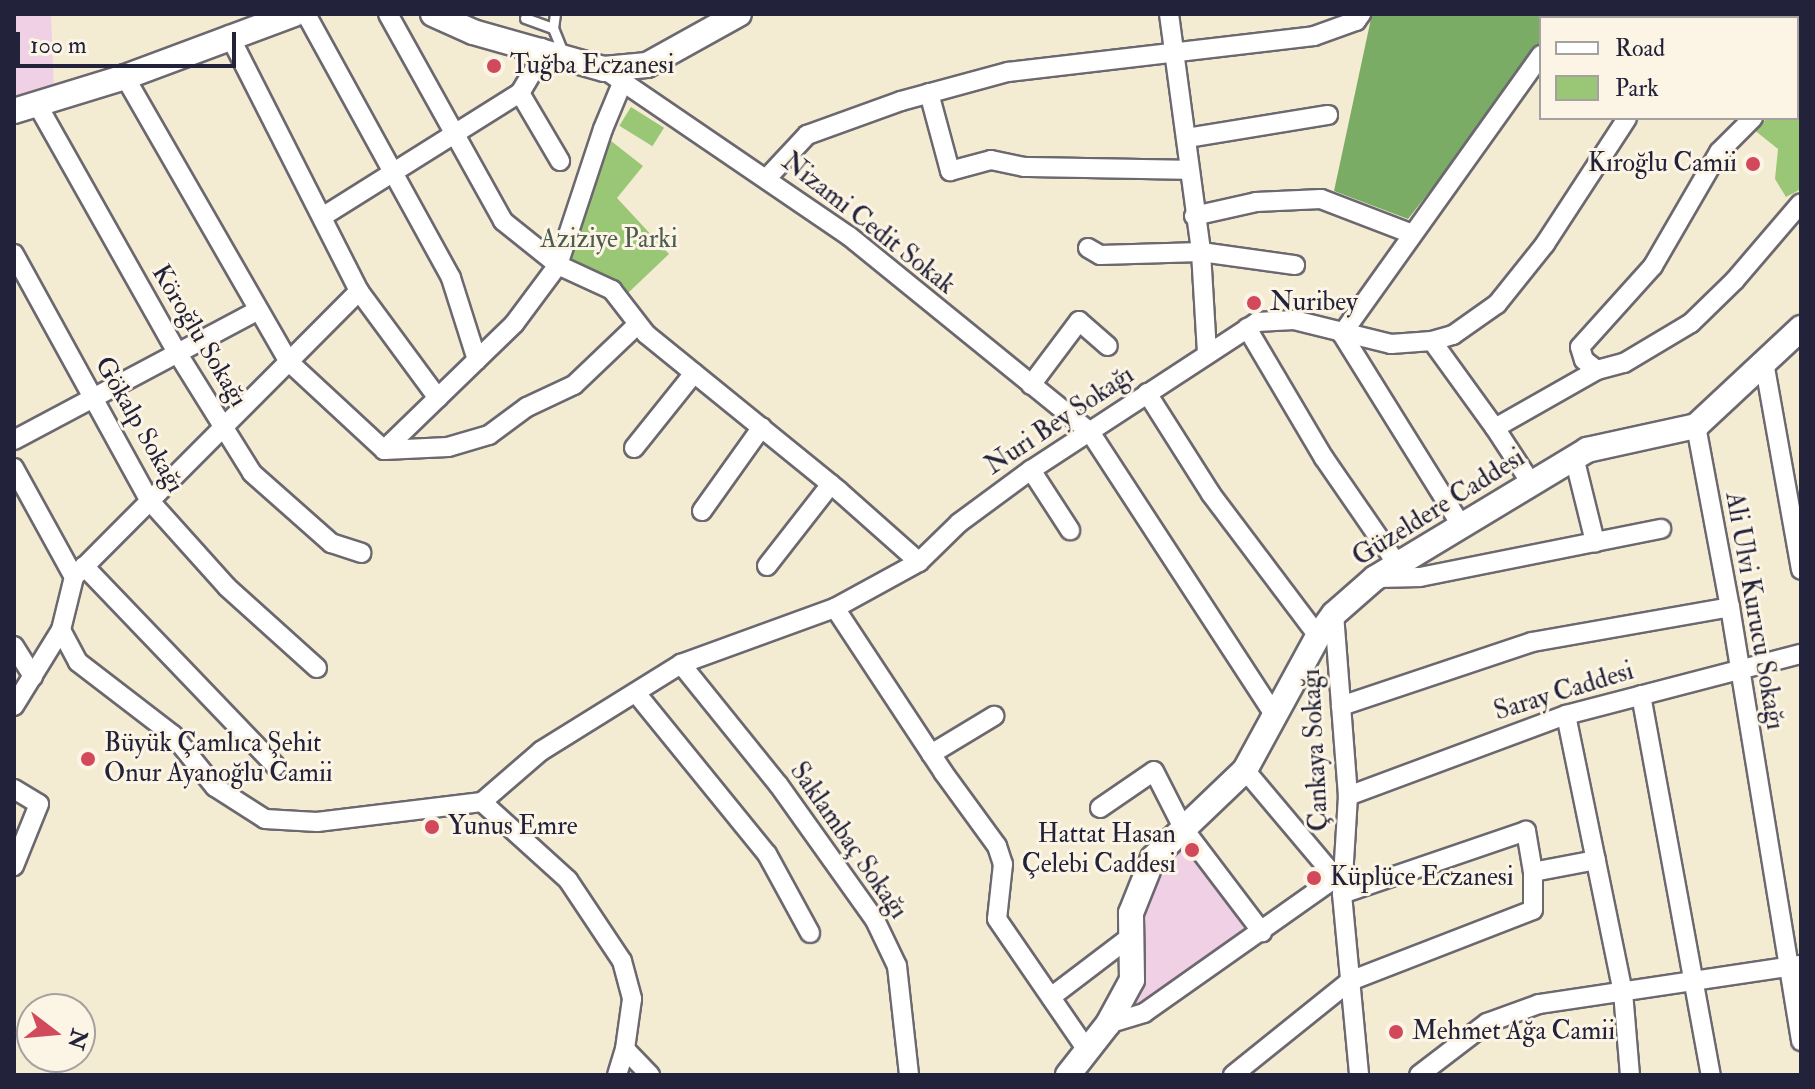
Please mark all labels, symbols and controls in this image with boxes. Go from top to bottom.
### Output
scale bar [20,16,240,66]
legend [1539,16,1799,120]
text: 100 m [30,30,87,61]
text: Road [1615,33,1665,64]
place label: Tuğba Eczanesi [510,50,674,82]
marker: Tuğba Eczanesi [485,57,503,75]
text: Park [1615,73,1659,104]
street label: Nizami Cedit Sokak [775,147,961,301]
place label: Kıroğlu Camii [1588,148,1737,180]
marker: Kıroğlu Camii [1744,155,1762,173]
park label: Aziziye Parki [540,224,678,256]
street label: Köroğlu Sokağı [144,259,254,413]
place label: Nuribey [1270,287,1358,319]
marker: Nuribey [1245,294,1263,312]
street label: Gökalp Sokağı [88,351,190,499]
street label: Nuri Bey Sokağı [980,360,1140,482]
street label: Güzeldere Caddesi [1347,443,1531,573]
street label: Ali Ulvi Kurucu Sokağı [1718,490,1790,732]
street label: Saray Caddesi [1491,656,1637,728]
street label: Çankaya Sokağı [1296,668,1336,832]
place label: Büyük Çamlıca Şehit Onur Ayanoğlu Camii [104,728,333,790]
marker: Büyük Çamlıca Şehit Onur Ayanoğlu Camii [79,750,97,768]
street label: Saklambaç Sokağı [782,757,914,925]
place label: Yunus Emre [448,811,578,843]
marker: Yunus Emre [423,818,441,836]
place label: Hattat Hasan Çelebi Caddesi [1022,819,1176,880]
marker: Hattat Hasan Çelebi Caddesi [1183,841,1201,859]
place label: Küplüce Eczanesi [1330,862,1514,894]
marker: Küplüce Eczanesi [1305,869,1323,887]
north arrow [16,993,96,1073]
place label: Mehmet Ağa Camii [1412,1016,1615,1048]
marker: Mehmet Ağa Camii [1387,1023,1405,1041]
text: N [61,1026,93,1052]

